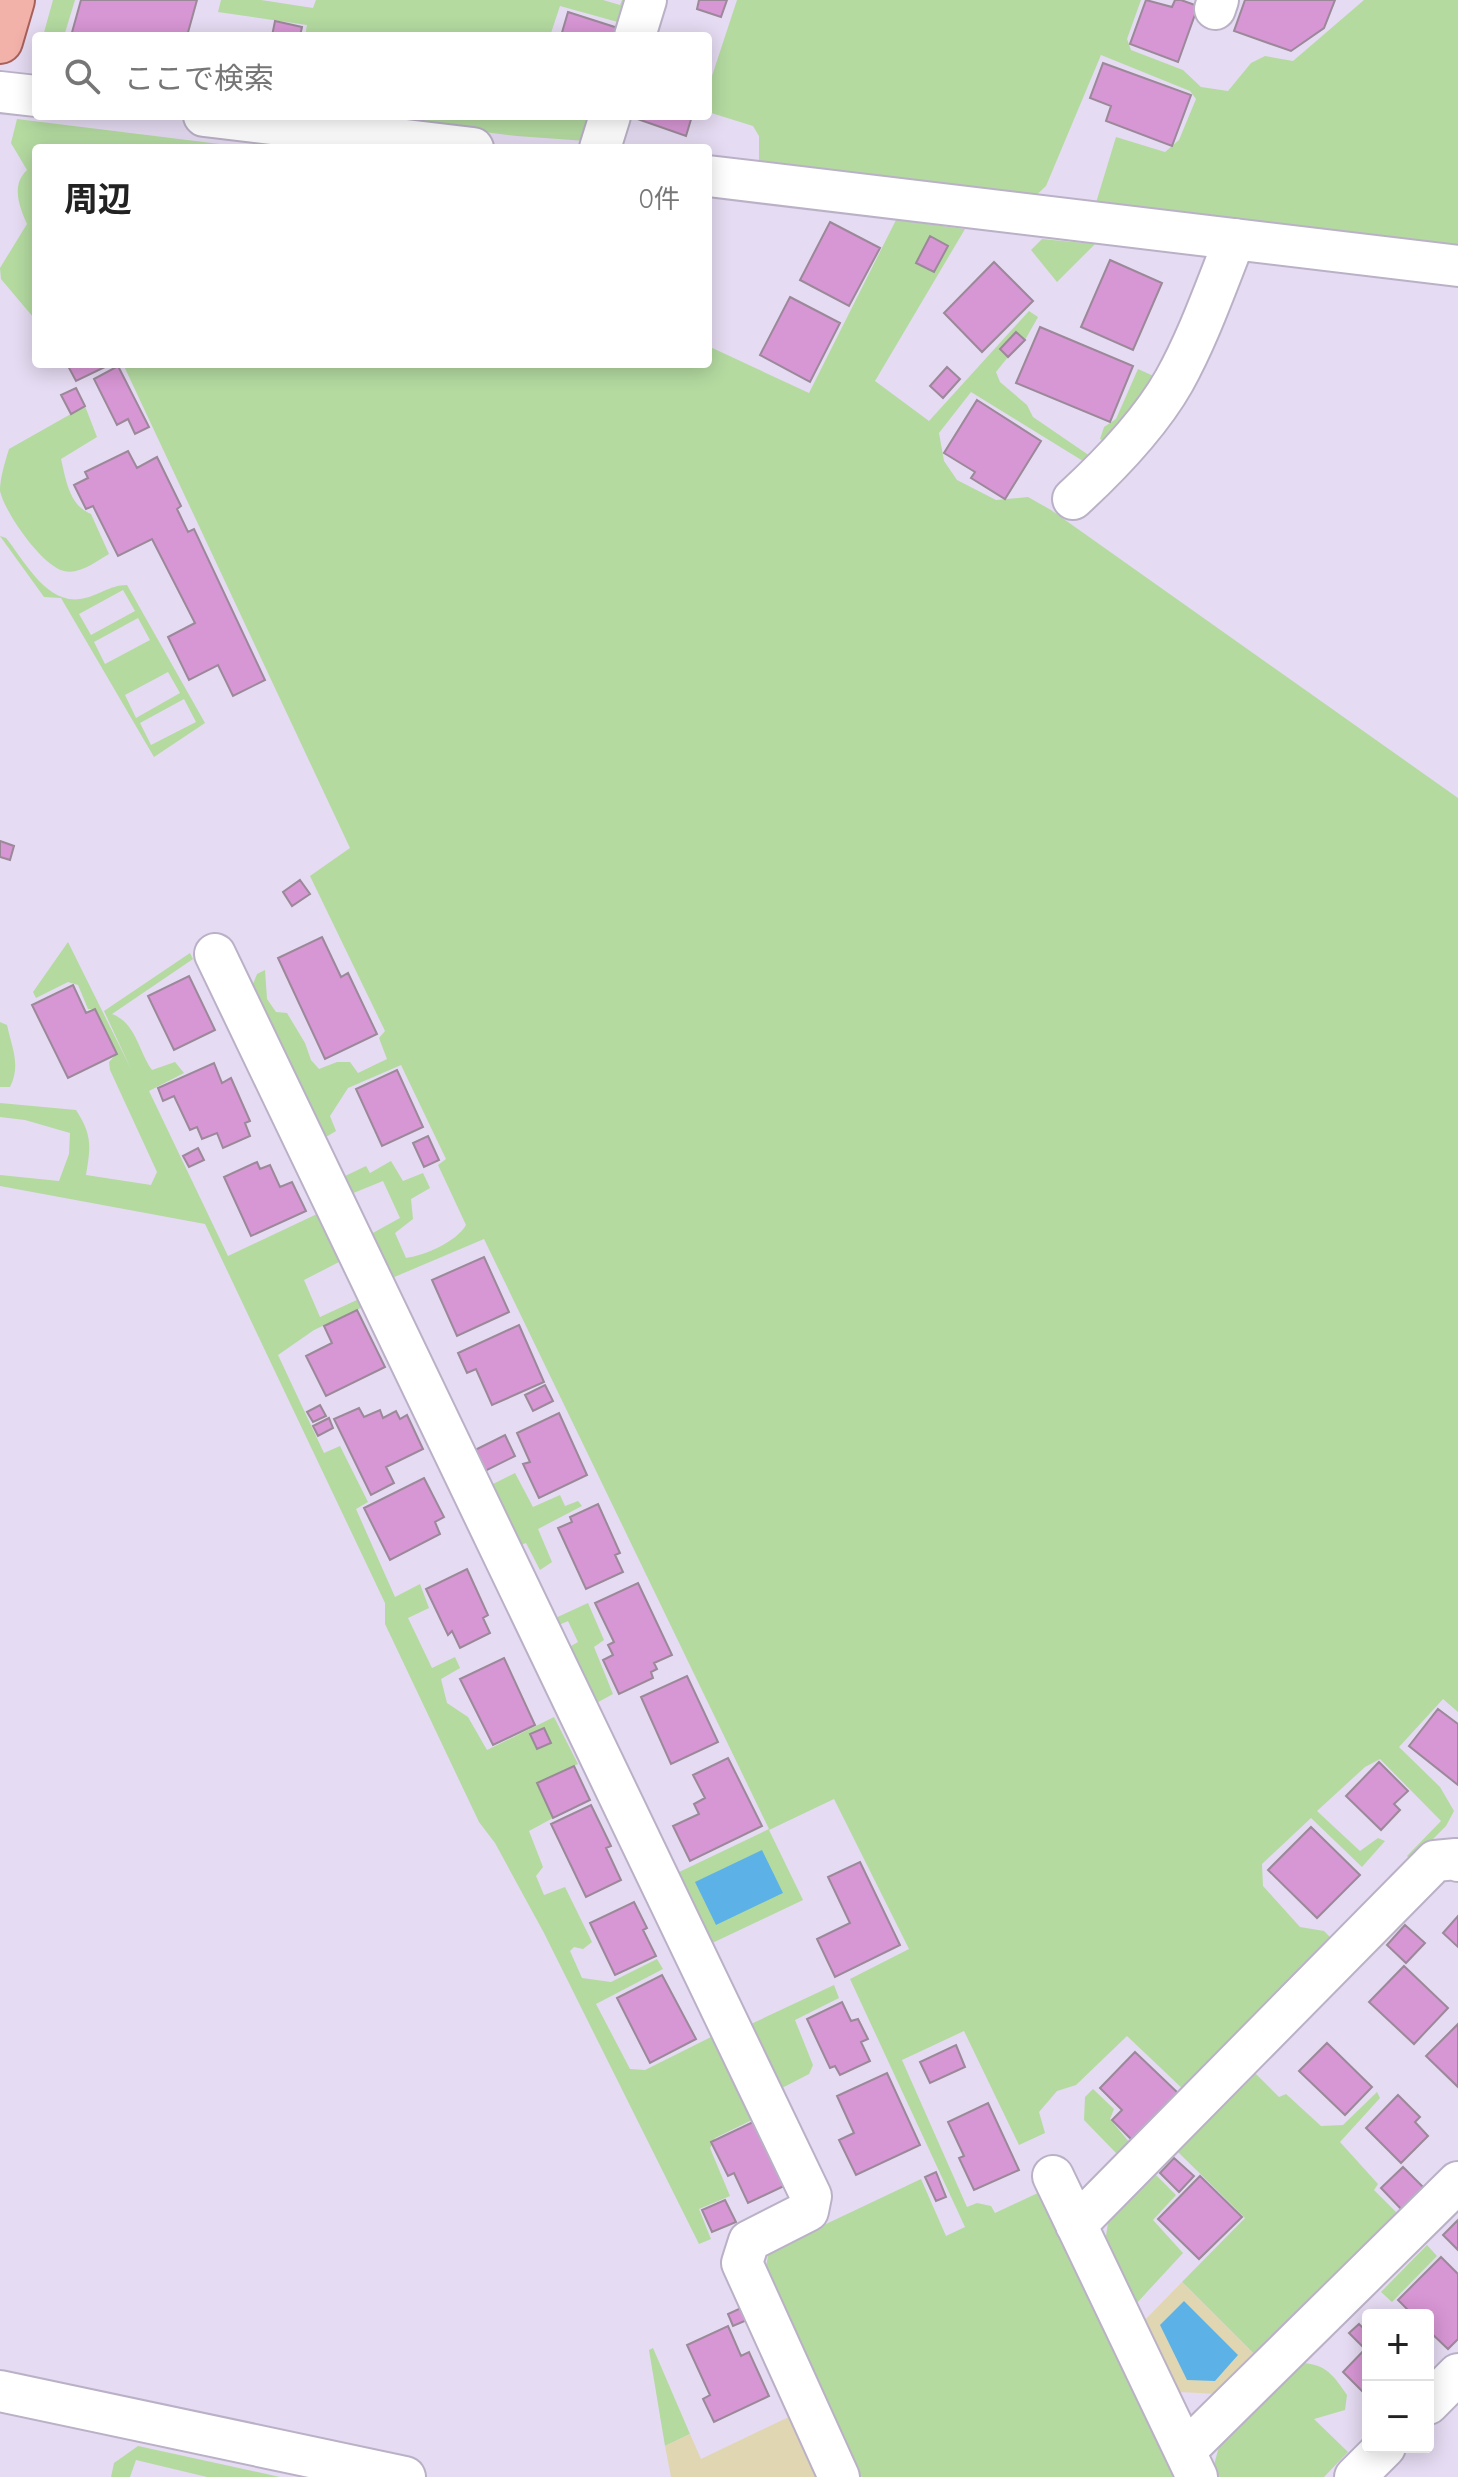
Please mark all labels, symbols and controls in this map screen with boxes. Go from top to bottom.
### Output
search box [32,32,712,120]
icon: search [60,54,104,98]
text: ここで検索 [124,59,274,97]
text: 周辺 [64,177,132,220]
text: 0件 [639,182,680,215]
map controls [1362,2309,1434,2453]
button: + [1362,2309,1434,2381]
button: − [1362,2381,1434,2453]

